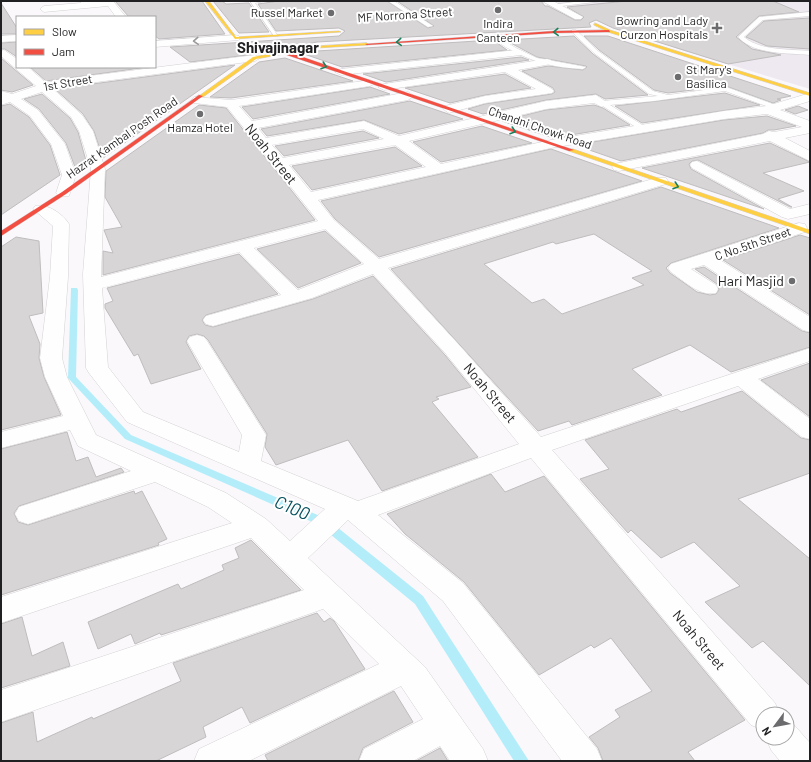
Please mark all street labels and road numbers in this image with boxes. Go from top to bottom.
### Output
street label: MF Norrona Street [357,4,453,24]
street label: 1st Street [42,71,93,93]
street label: Hazrat Kambal Posh Road [63,93,180,181]
street label: Chandni Chowk Road [487,103,594,151]
street label: Noah Street [242,120,301,187]
street label: C No.5th Street [713,223,793,263]
street label: Noah Street [460,359,520,426]
street label: Noah Street [669,606,729,673]

